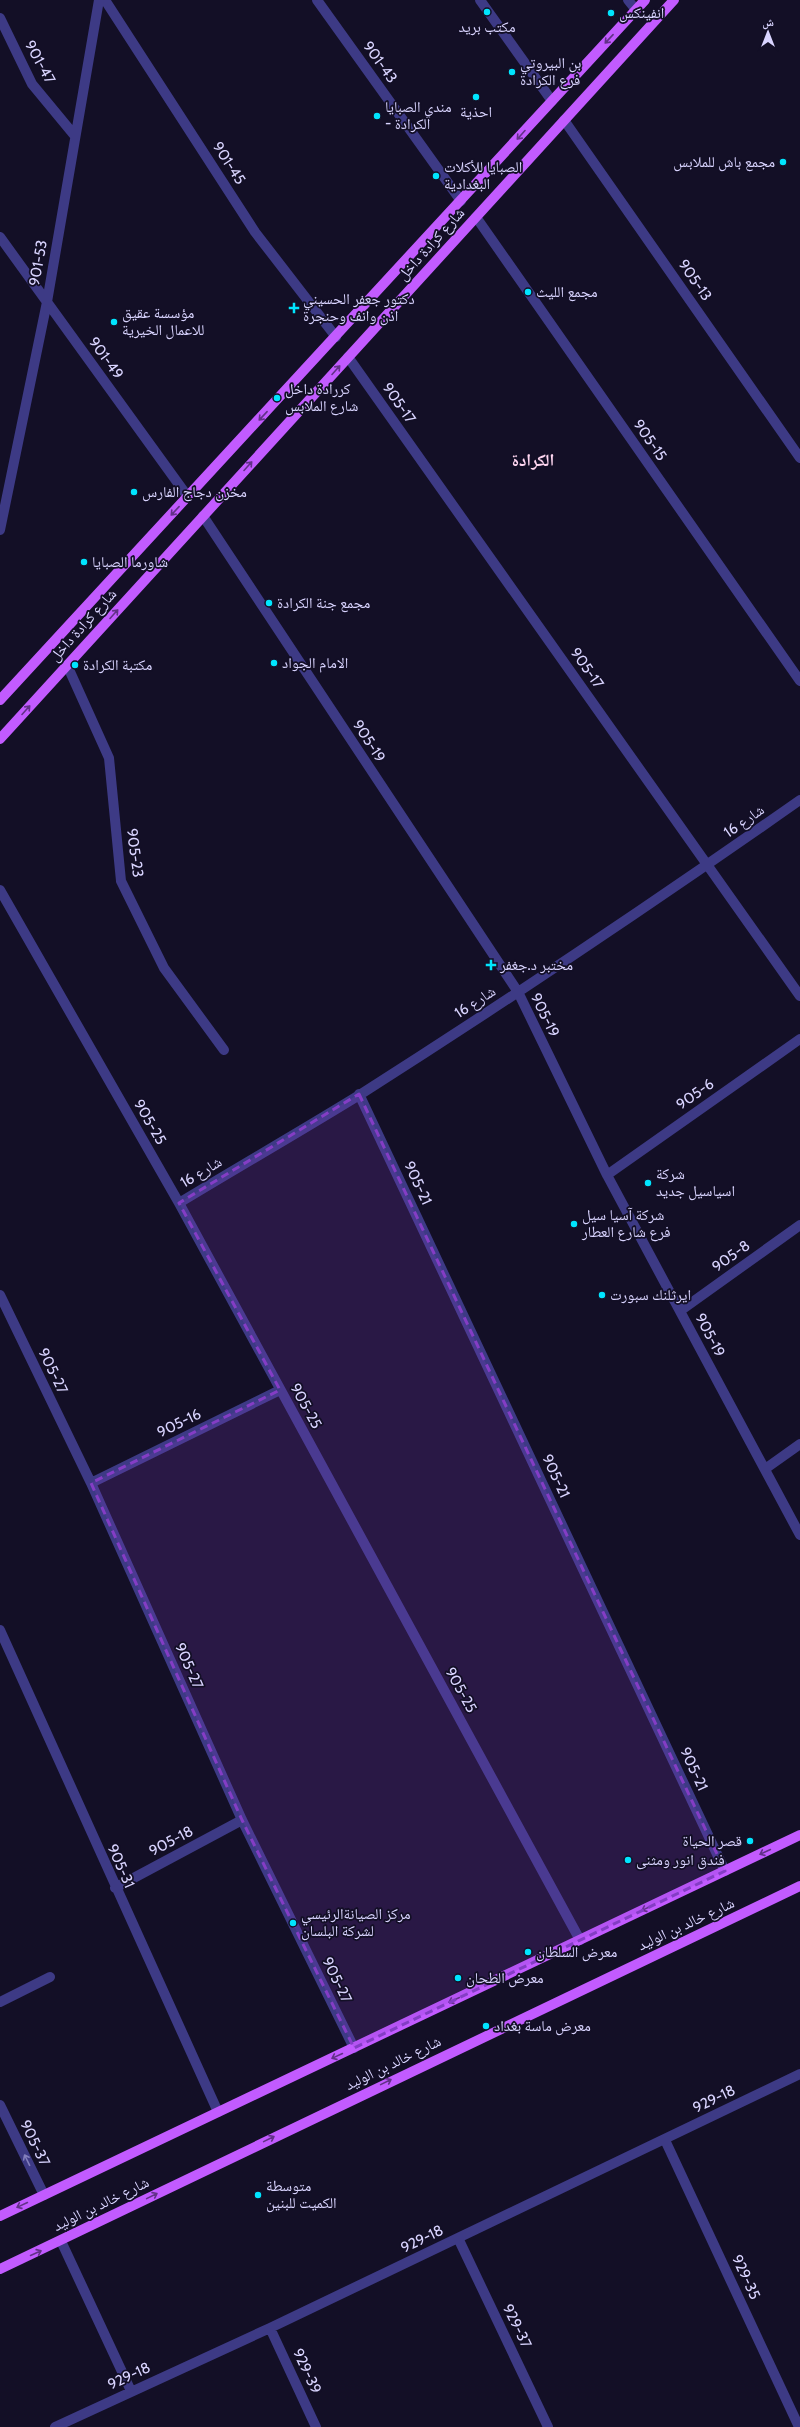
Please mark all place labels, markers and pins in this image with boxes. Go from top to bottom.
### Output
place label: انفينكس [619,4,664,23]
marker: مكتب بريد [482,7,492,17]
marker: انفينكس [606,8,616,18]
place label: مكتب بريد [458,18,516,36]
place label: بن البيروتي فرع الكرادة [520,54,581,90]
marker: بن البيروتي فرع الكرادة [507,67,517,77]
marker: احذية [471,92,481,102]
place label: مندي الصبايا - الكرادة [385,98,452,133]
place label: احذية [460,103,492,121]
marker: مندي الصبايا - الكرادة [372,111,382,121]
place label: مجمع باش للملابس [673,153,775,172]
marker: مجمع باش للملابس [778,157,788,167]
place label: الصبايا للأكلات البغدادية [444,158,522,193]
marker: الصبايا للأكلات البغدادية [431,171,441,181]
place label: مجمع الليث [536,283,598,302]
marker: مجمع الليث [523,287,533,297]
place label: دكتور جعفر الحسيني اذن وانف وحنجرة [303,290,415,326]
marker: دكتور جعفر الحسيني اذن وانف وحنجرة [288,302,300,314]
place label: مؤسسة عقيق للاعمال الخيرية [122,304,204,340]
marker: مؤسسة عقيق للاعمال الخيرية [109,317,119,327]
place label: كررادة داخل شارع الملابس [285,380,358,416]
marker: كررادة داخل شارع الملابس [272,393,282,403]
place label: مخزن دجاج الفارس [142,483,247,502]
marker: مخزن دجاج الفارس [129,487,139,497]
place label: شاورما الصبايا [92,553,168,571]
marker: شاورما الصبايا [79,557,89,567]
place label: مجمع جنة الكرادة [277,594,370,613]
marker: مجمع جنة الكرادة [264,598,274,608]
place label: الامام الجواد [282,654,348,673]
place label: مكتبة الكرادة [83,656,152,674]
marker: الامام الجواد [269,658,279,668]
marker: مكتبة الكرادة [70,660,80,670]
place label: مختبر د.جغفر [499,956,573,974]
marker: مختبر د.جغفر [485,959,497,971]
place label: شركة اسياسيل جديد [656,1165,735,1201]
marker: شركة اسياسيل جديد [643,1178,653,1188]
place label: شركة آسيا سيل فرع شارع العطار [581,1206,671,1242]
marker: شركة آسيا سيل فرع شارع العطار [569,1219,579,1229]
place label: ايرثلنك سبورت [610,1286,691,1304]
marker: ايرثلنك سبورت [597,1290,607,1300]
place label: قصر الحياة [683,1832,742,1850]
marker: قصر الحياة [745,1836,755,1846]
place label: فندق انور ومثنى [636,1851,725,1870]
marker: فندق انور ومثنى [623,1855,633,1865]
place label: مركز الصيانةالرئيسي لشركة البلسان [301,1905,411,1941]
marker: مركز الصيانةالرئيسي لشركة البلسان [288,1918,298,1928]
place label: معرض السلطان [536,1943,617,1962]
marker: معرض السلطان [523,1947,533,1957]
place label: معرض الطحان [466,1969,544,1988]
marker: معرض الطحان [453,1973,463,1983]
place label: معرض ماسة بغداد [494,2017,591,2036]
marker: معرض ماسة بغداد [481,2021,491,2031]
place label: متوسطة الكميت للبنين [266,2177,337,2213]
marker: متوسطة الكميت للبنين [253,2190,263,2200]

